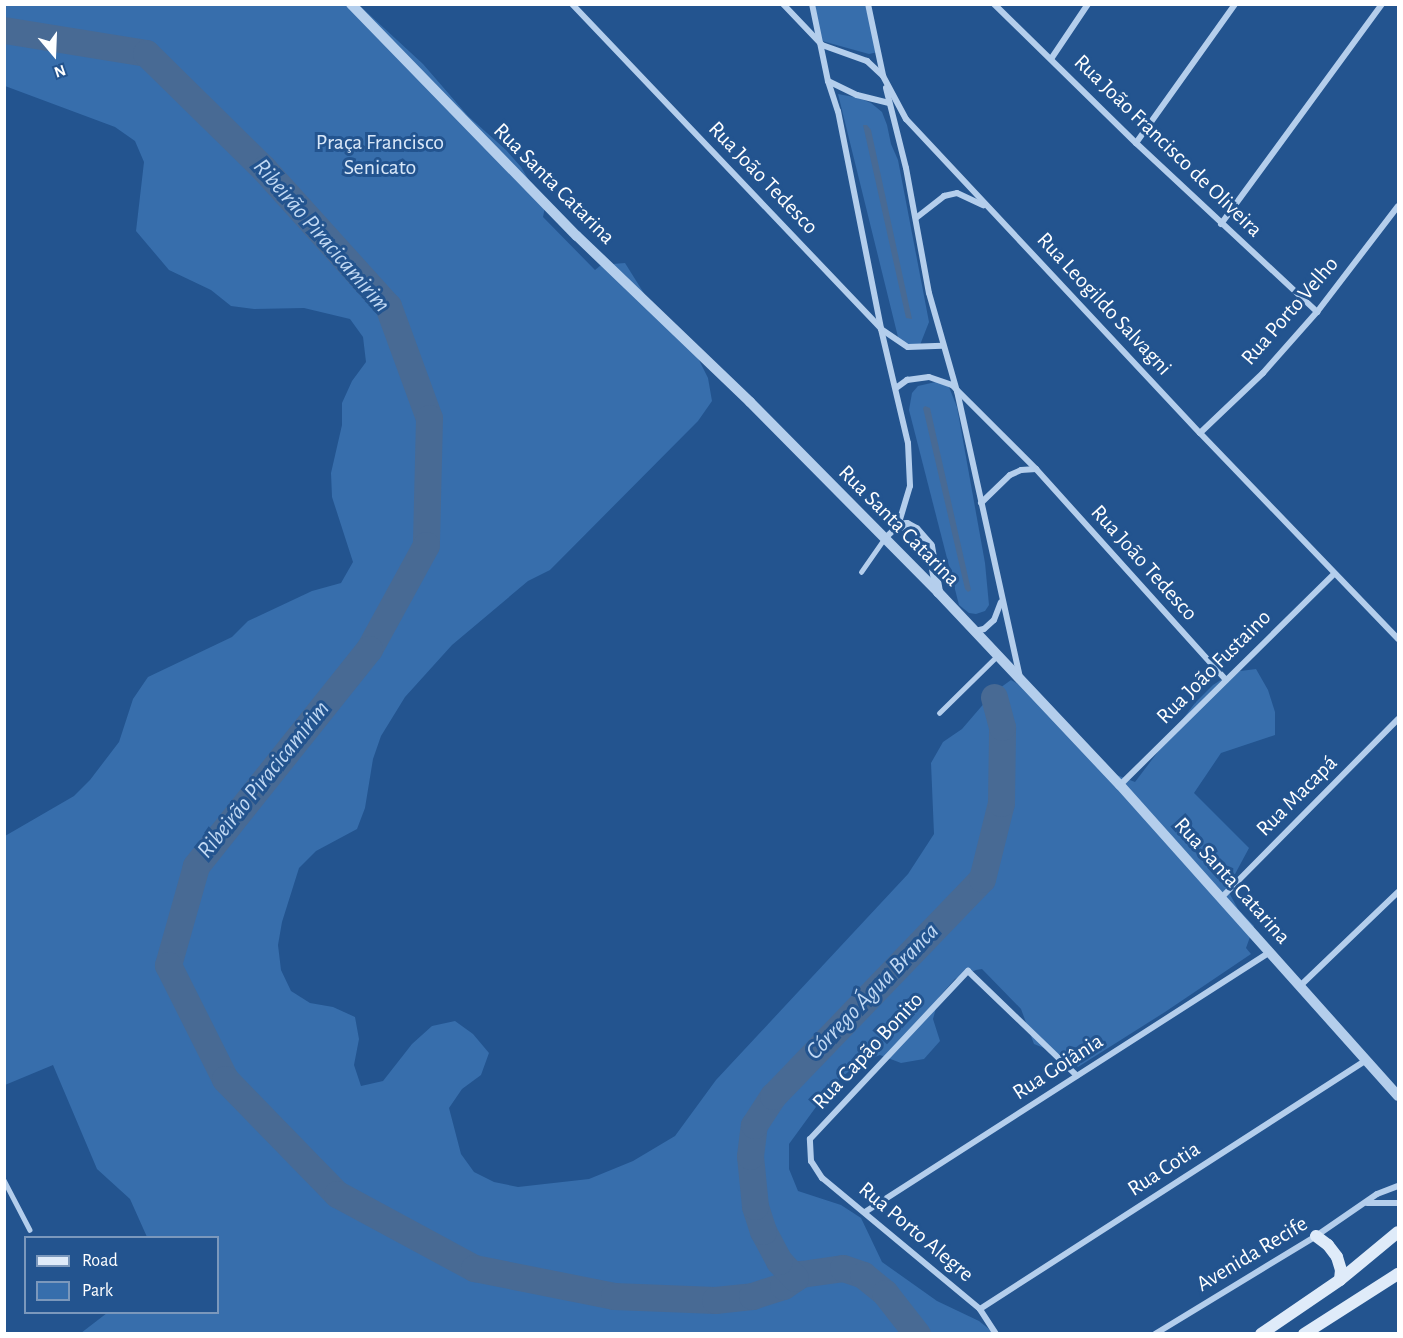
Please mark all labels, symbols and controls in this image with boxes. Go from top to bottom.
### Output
north arrow [24,24,84,84]
street label: Rua João Francisco de Oliveira [1068,49,1268,243]
text: N [52,62,68,80]
street label: Rua João Tedesco [702,116,824,240]
street label: Rua Santa Catarina [488,118,620,250]
park label: Praça Francisco Senicato [316,129,444,180]
water label: Ribeirão Piracicamirim [246,153,396,319]
street label: Rua Leogildo Salvagni [1031,227,1177,381]
street label: Rua Porto Velho [1236,251,1344,371]
street label: Rua Santa Catarina [833,460,965,592]
street label: Rua João Tedesco [1085,500,1203,626]
street label: Rua João Fustaino [1151,604,1277,730]
water label: Ribeirão Piracicamirim [192,695,336,865]
street label: Rua Macapá [1251,750,1343,842]
street label: Rua Santa Catarina [1168,812,1296,950]
water label: Córrego Água Branca [800,918,946,1066]
street label: Rua Capão Bonito [807,987,929,1115]
street label: Rua Goiânia [1008,1028,1108,1106]
street label: Rua Cotia [1123,1136,1205,1202]
street label: Rua Porto Alegre [853,1176,979,1288]
street label: Avenida Recife [1192,1210,1312,1298]
legend [24,1236,219,1314]
text: Road [82,1252,118,1270]
text: Park [82,1282,113,1300]

